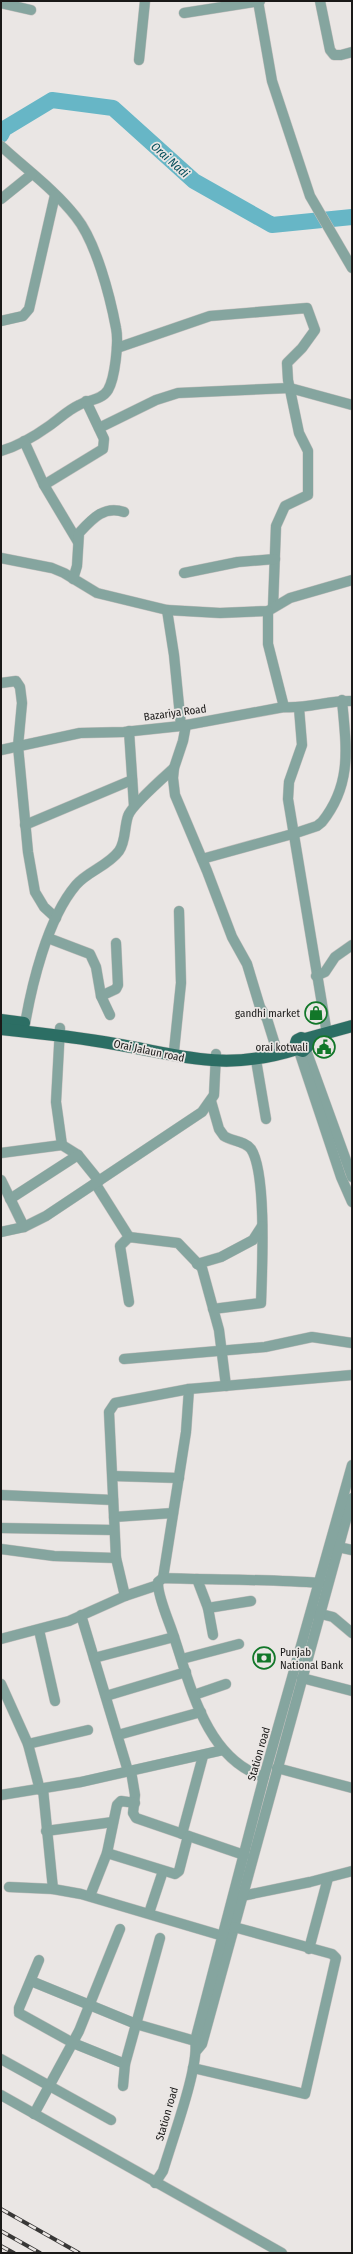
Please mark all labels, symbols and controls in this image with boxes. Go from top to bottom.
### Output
water label: Orai Nadi [148,139,192,181]
street label: Bazariya Road [143,702,207,724]
shop icon: gandhi market [303,1000,329,1026]
place label: gandhi market [235,1007,300,1020]
public building icon: orai kotwali [311,1034,337,1060]
street label: Orai Jalaun road [112,1037,186,1065]
place label: orai kotwali [256,1041,308,1054]
bank icon: Punjab National Bank [251,1645,277,1671]
place label: Punjab National Bank [280,1646,344,1672]
street label: Station road [245,1726,273,1782]
street label: Station road [153,2086,181,2142]

